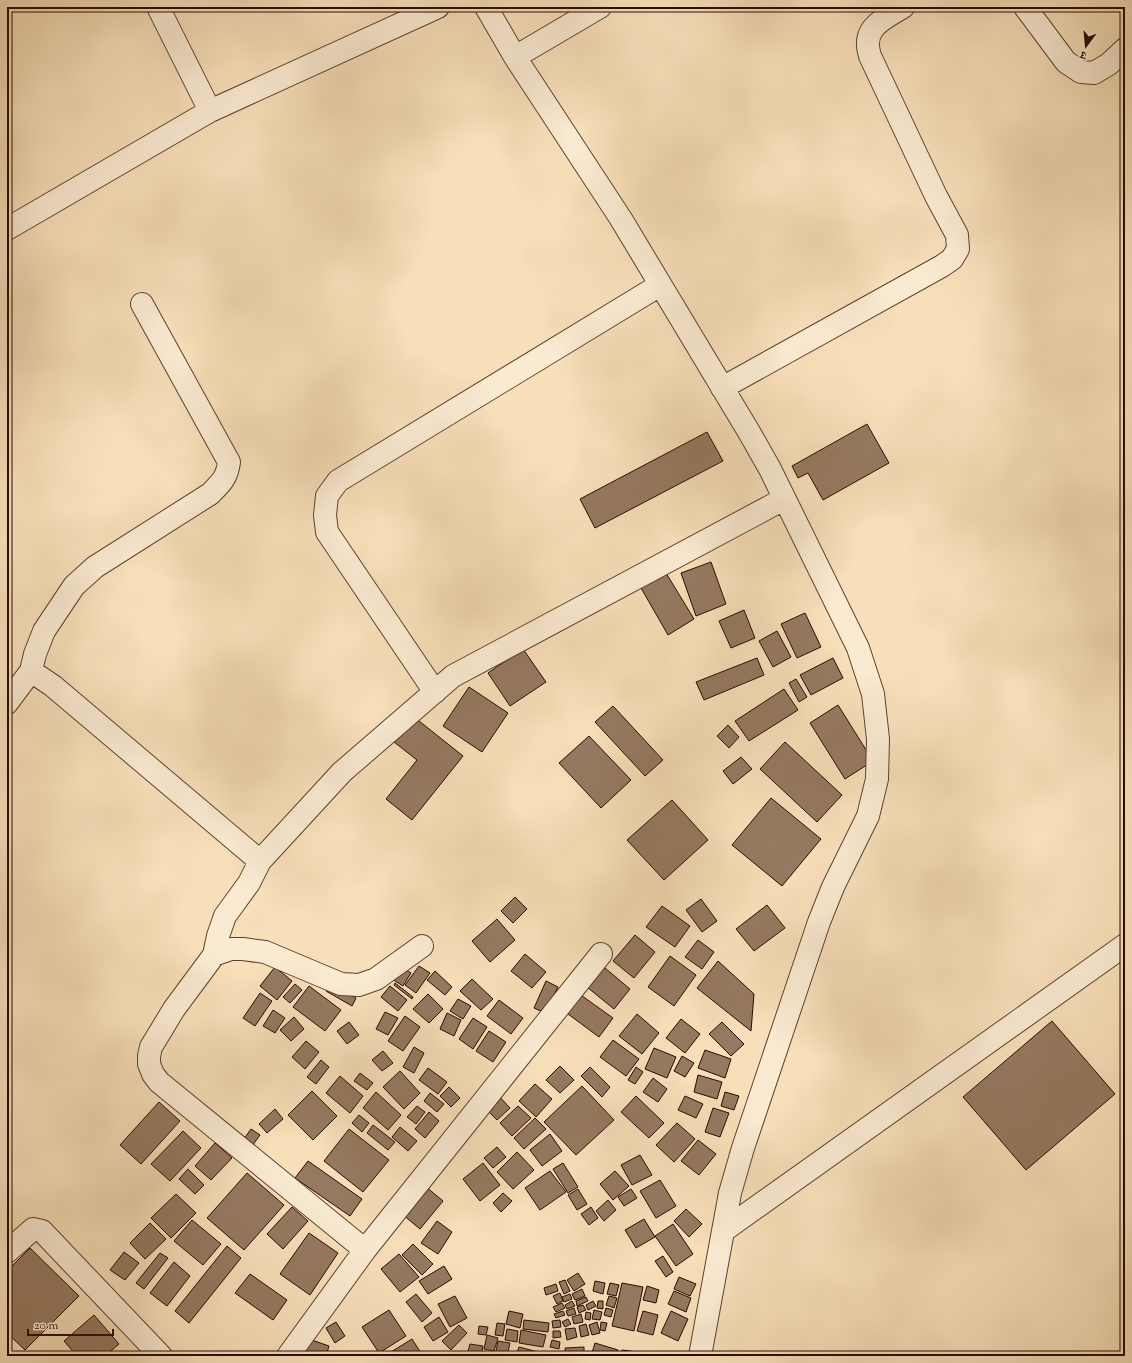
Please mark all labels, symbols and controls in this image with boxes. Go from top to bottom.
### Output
north arrow [1066,26,1106,66]
text: उ [1077,46,1089,63]
scale bar [28,1311,113,1337]
text: 20 m [34,1317,59,1335]

